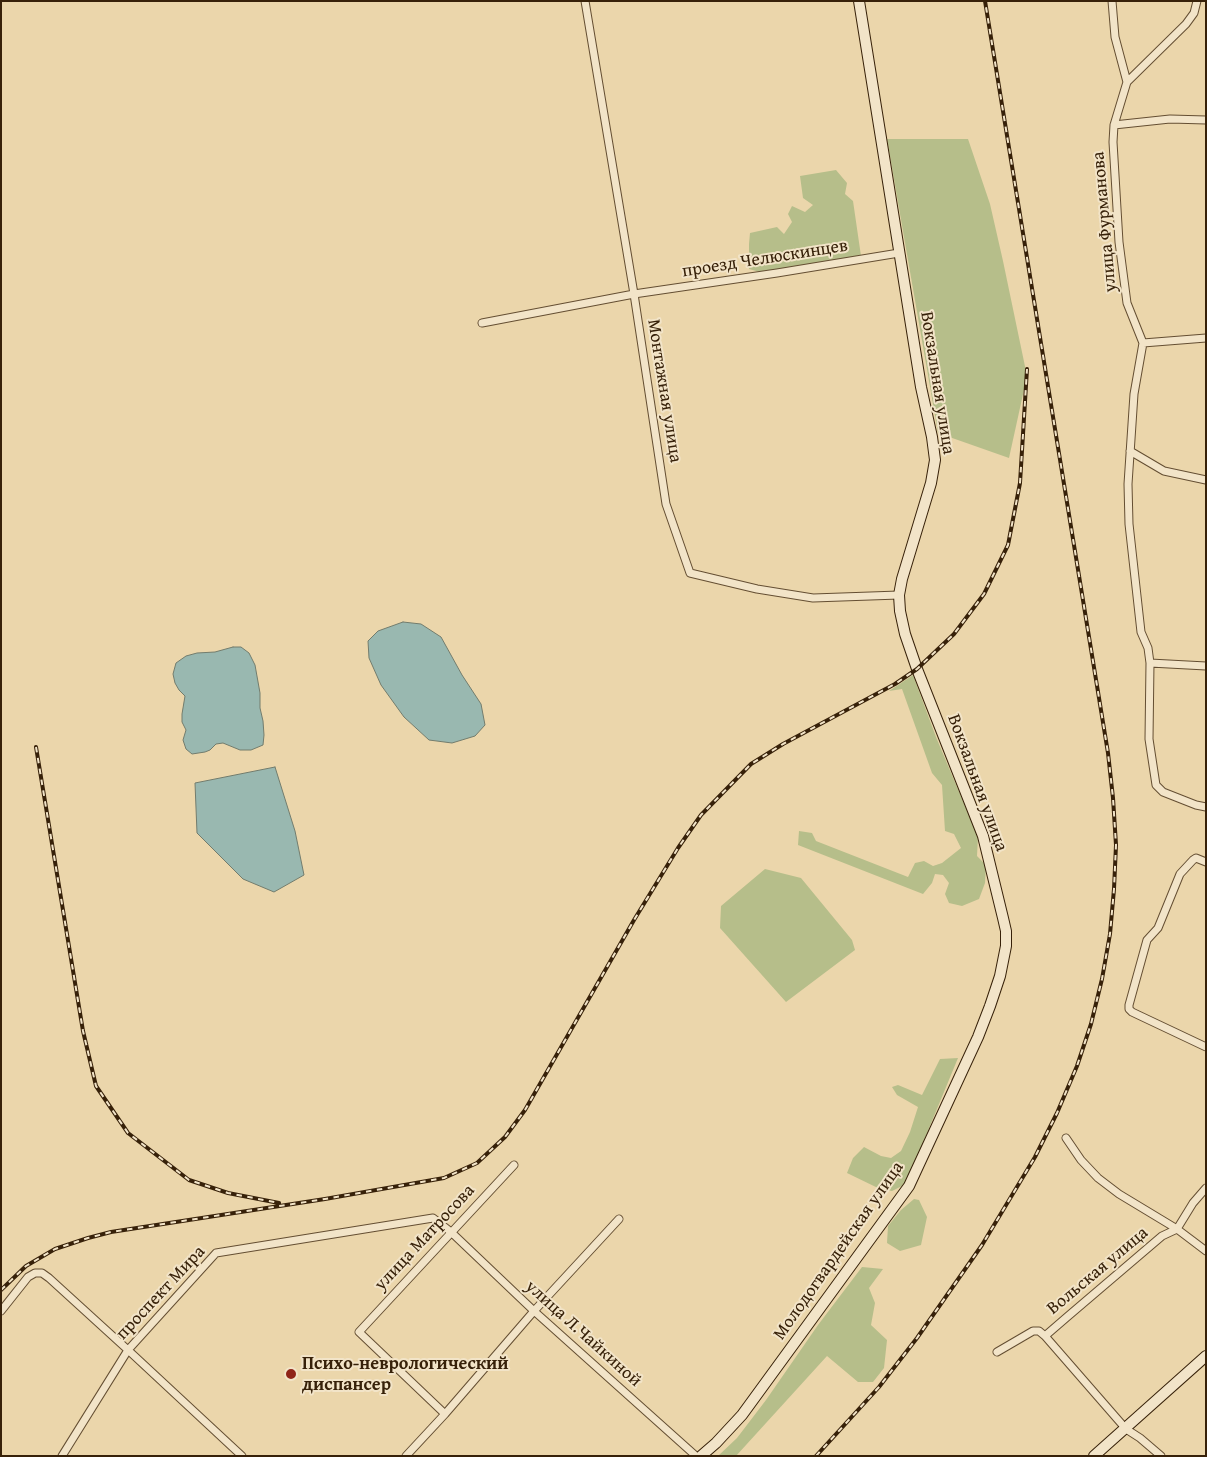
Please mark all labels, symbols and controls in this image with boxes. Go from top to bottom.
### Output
street label: улица Фурманова [1088,151,1122,293]
street label: проезд Челюскинцев [681,235,849,283]
street label: Вокзальная улица [915,310,959,456]
street label: Монтажная улица [642,318,686,464]
street label: Вокзальная улица [942,712,1012,854]
street label: Молодогвардейская улица [769,1158,909,1344]
street label: улица Матросова [370,1180,480,1296]
street label: Вольская улица [1043,1222,1153,1320]
street label: проспект Мира [112,1241,210,1345]
street label: улица Л.Чайкиной [520,1276,646,1392]
place label: Психо-неврологический диспансер [302,1353,509,1396]
marker: Психо-неврологический диспансер [284,1367,298,1381]

